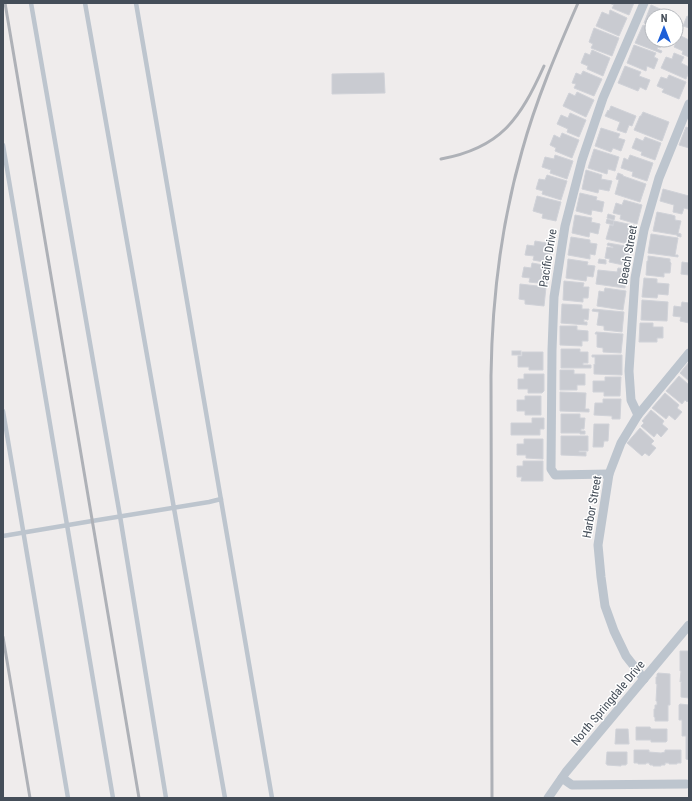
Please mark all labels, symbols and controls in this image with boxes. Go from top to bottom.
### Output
north arrow [644,8,684,48]
text: N [661,12,668,25]
street label: Beach Street [616,224,640,286]
street label: Pacific Drive [536,228,560,288]
street label: Harbor Street [580,474,604,539]
street label: North Springdale Drive [568,657,648,748]

